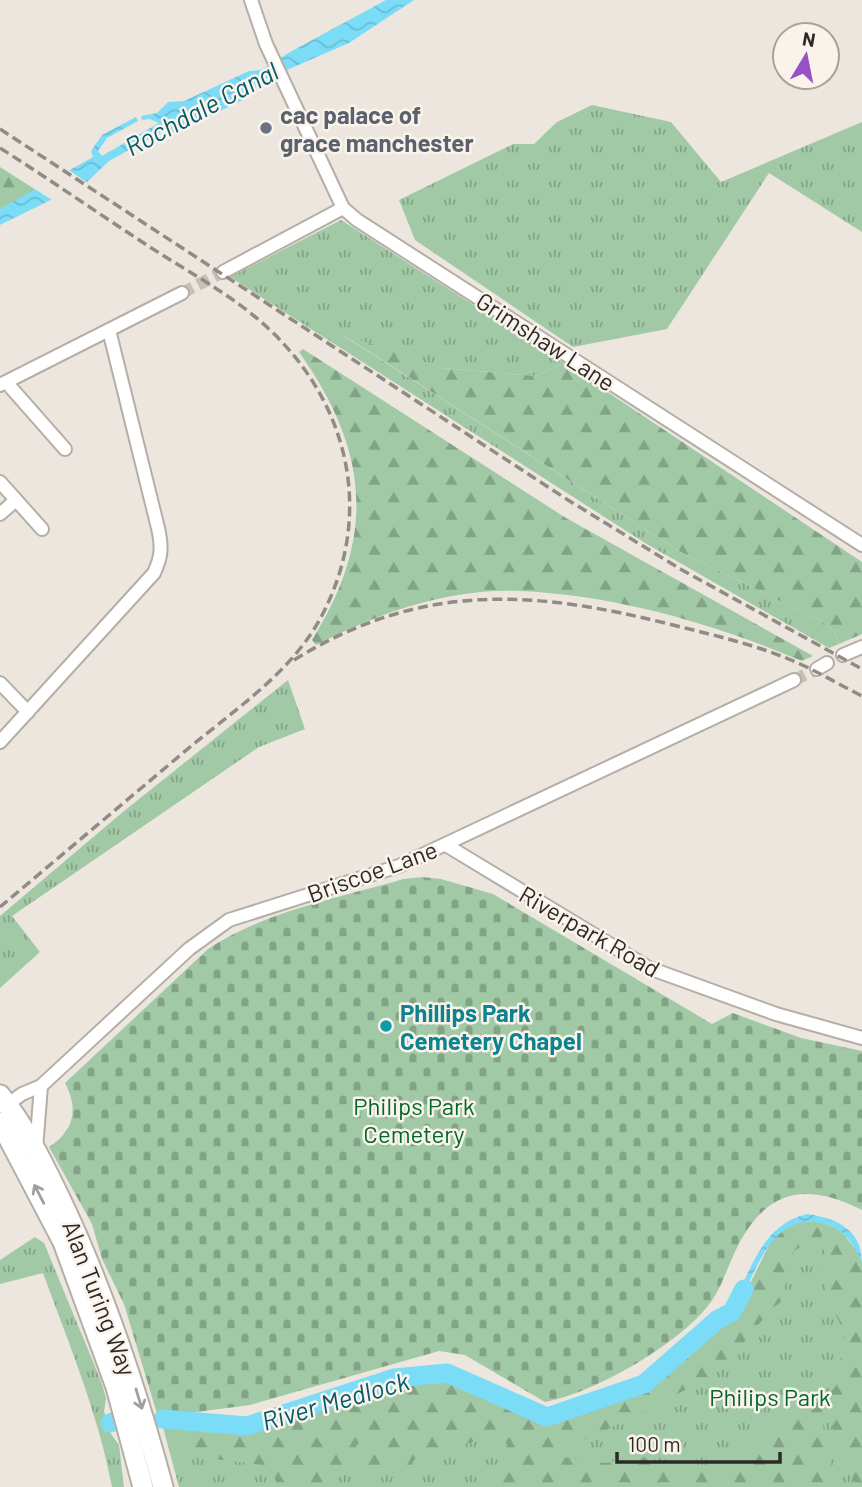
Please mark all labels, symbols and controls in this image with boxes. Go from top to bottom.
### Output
north arrow [771,21,841,91]
text: N [801,26,817,51]
water label: Rochdale Canal [119,54,283,161]
place label: cac palace of grace manchester [280,100,474,157]
marker: cac palace of grace manchester [258,120,274,136]
street label: Grimshaw Lane [471,285,621,397]
street label: Briscoe Lane [303,834,441,908]
street label: Riverpark Road [515,879,665,983]
place label: Phillips Park Cemetery Chapel [400,998,582,1055]
marker: Phillips Park Cemetery Chapel [378,1018,394,1034]
park label: Philips Park Cemetery [353,1091,475,1148]
one-way arrow [32,1184,46,1205]
street label: Alan Turing Way [57,1216,143,1380]
water label: River Medlock [258,1364,412,1436]
park label: Philips Park [709,1382,831,1411]
one-way arrow [133,1388,146,1410]
scale bar [617,1420,780,1464]
text: 100 m [628,1431,681,1456]

